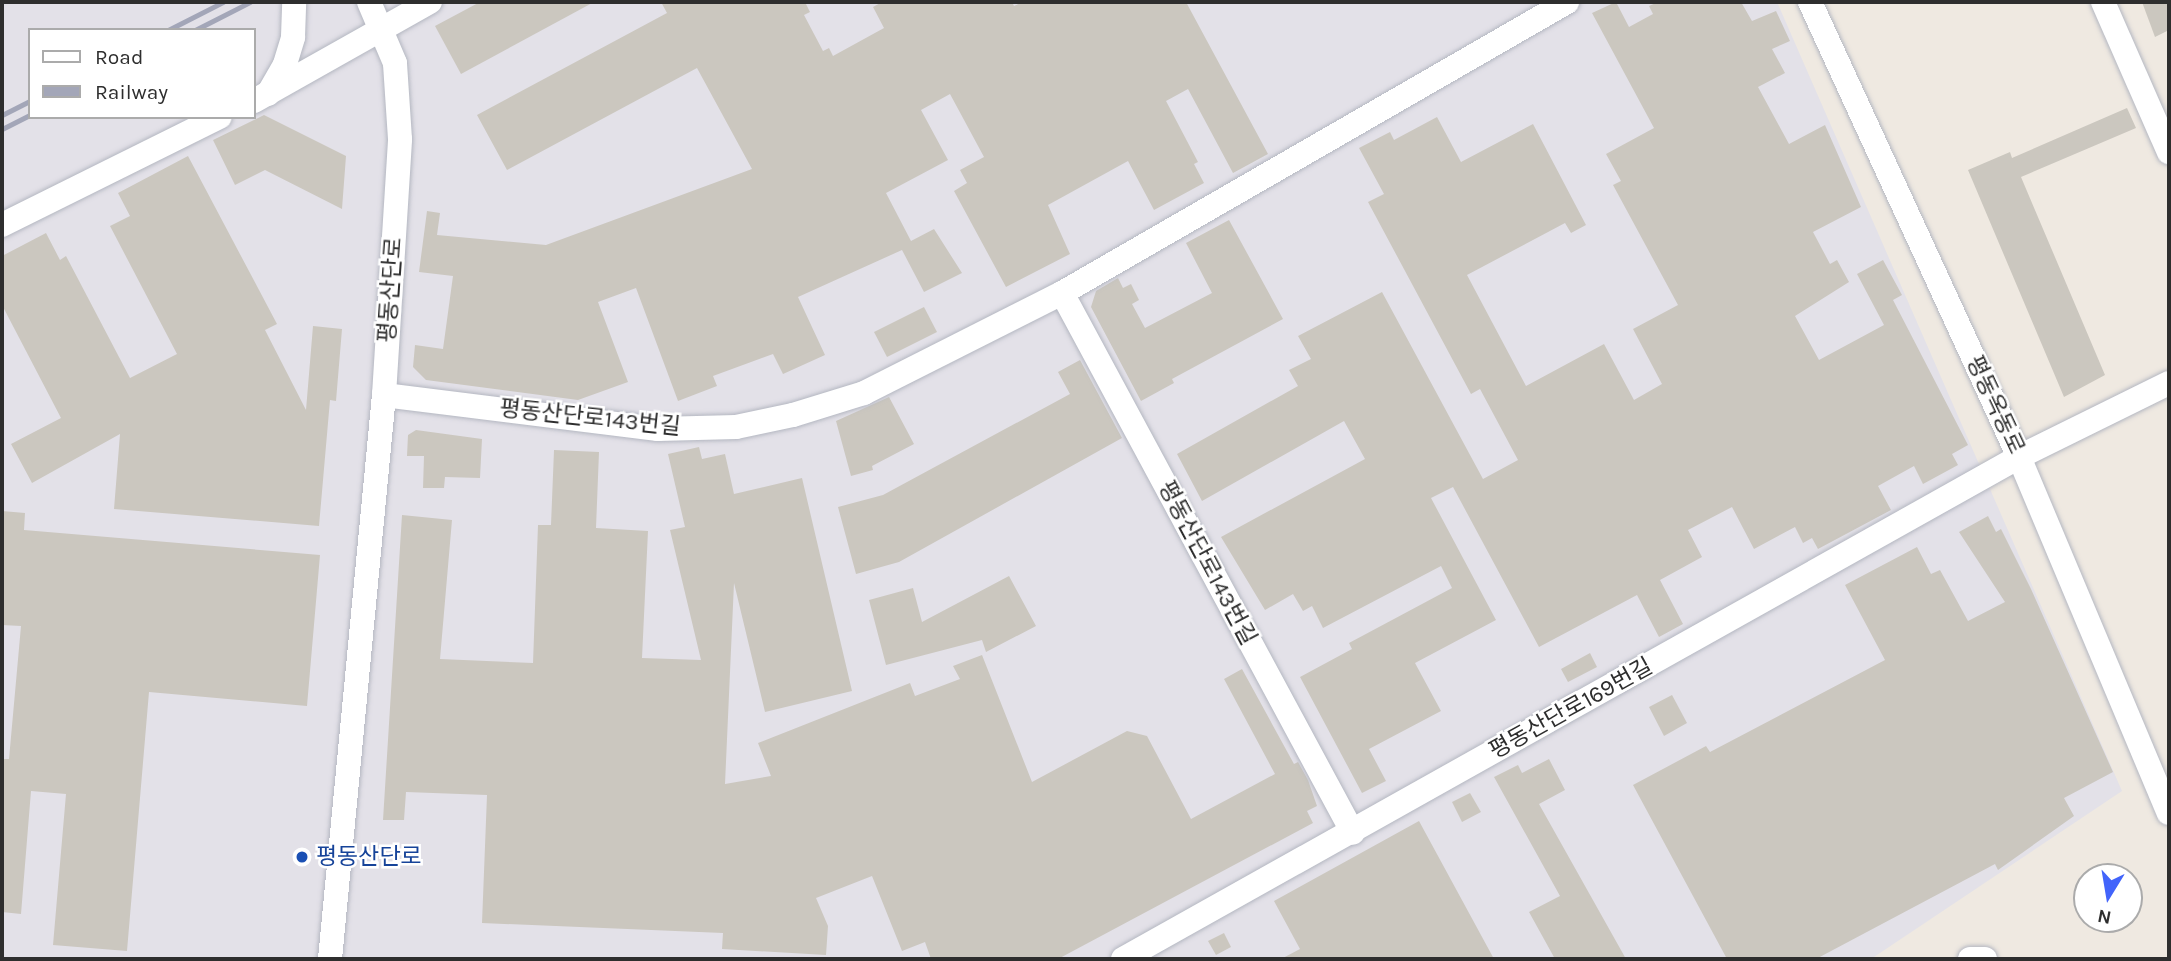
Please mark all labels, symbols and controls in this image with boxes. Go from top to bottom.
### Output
legend [28,28,256,119]
text: Road [95,45,143,69]
text: Railway [95,80,168,104]
street label: 평동산단로 [374,236,408,344]
street label: 평동옥동로 [1960,351,2030,459]
street label: 평동산단로143번길 [498,395,682,441]
street label: 평동산단로143번길 [1152,476,1262,650]
street label: 평동산단로169번길 [1485,653,1657,765]
place label: 평동산단로 [316,843,422,871]
marker: 평동산단로 [294,849,310,865]
north arrow [2073,863,2143,933]
text: N [2096,905,2113,929]

